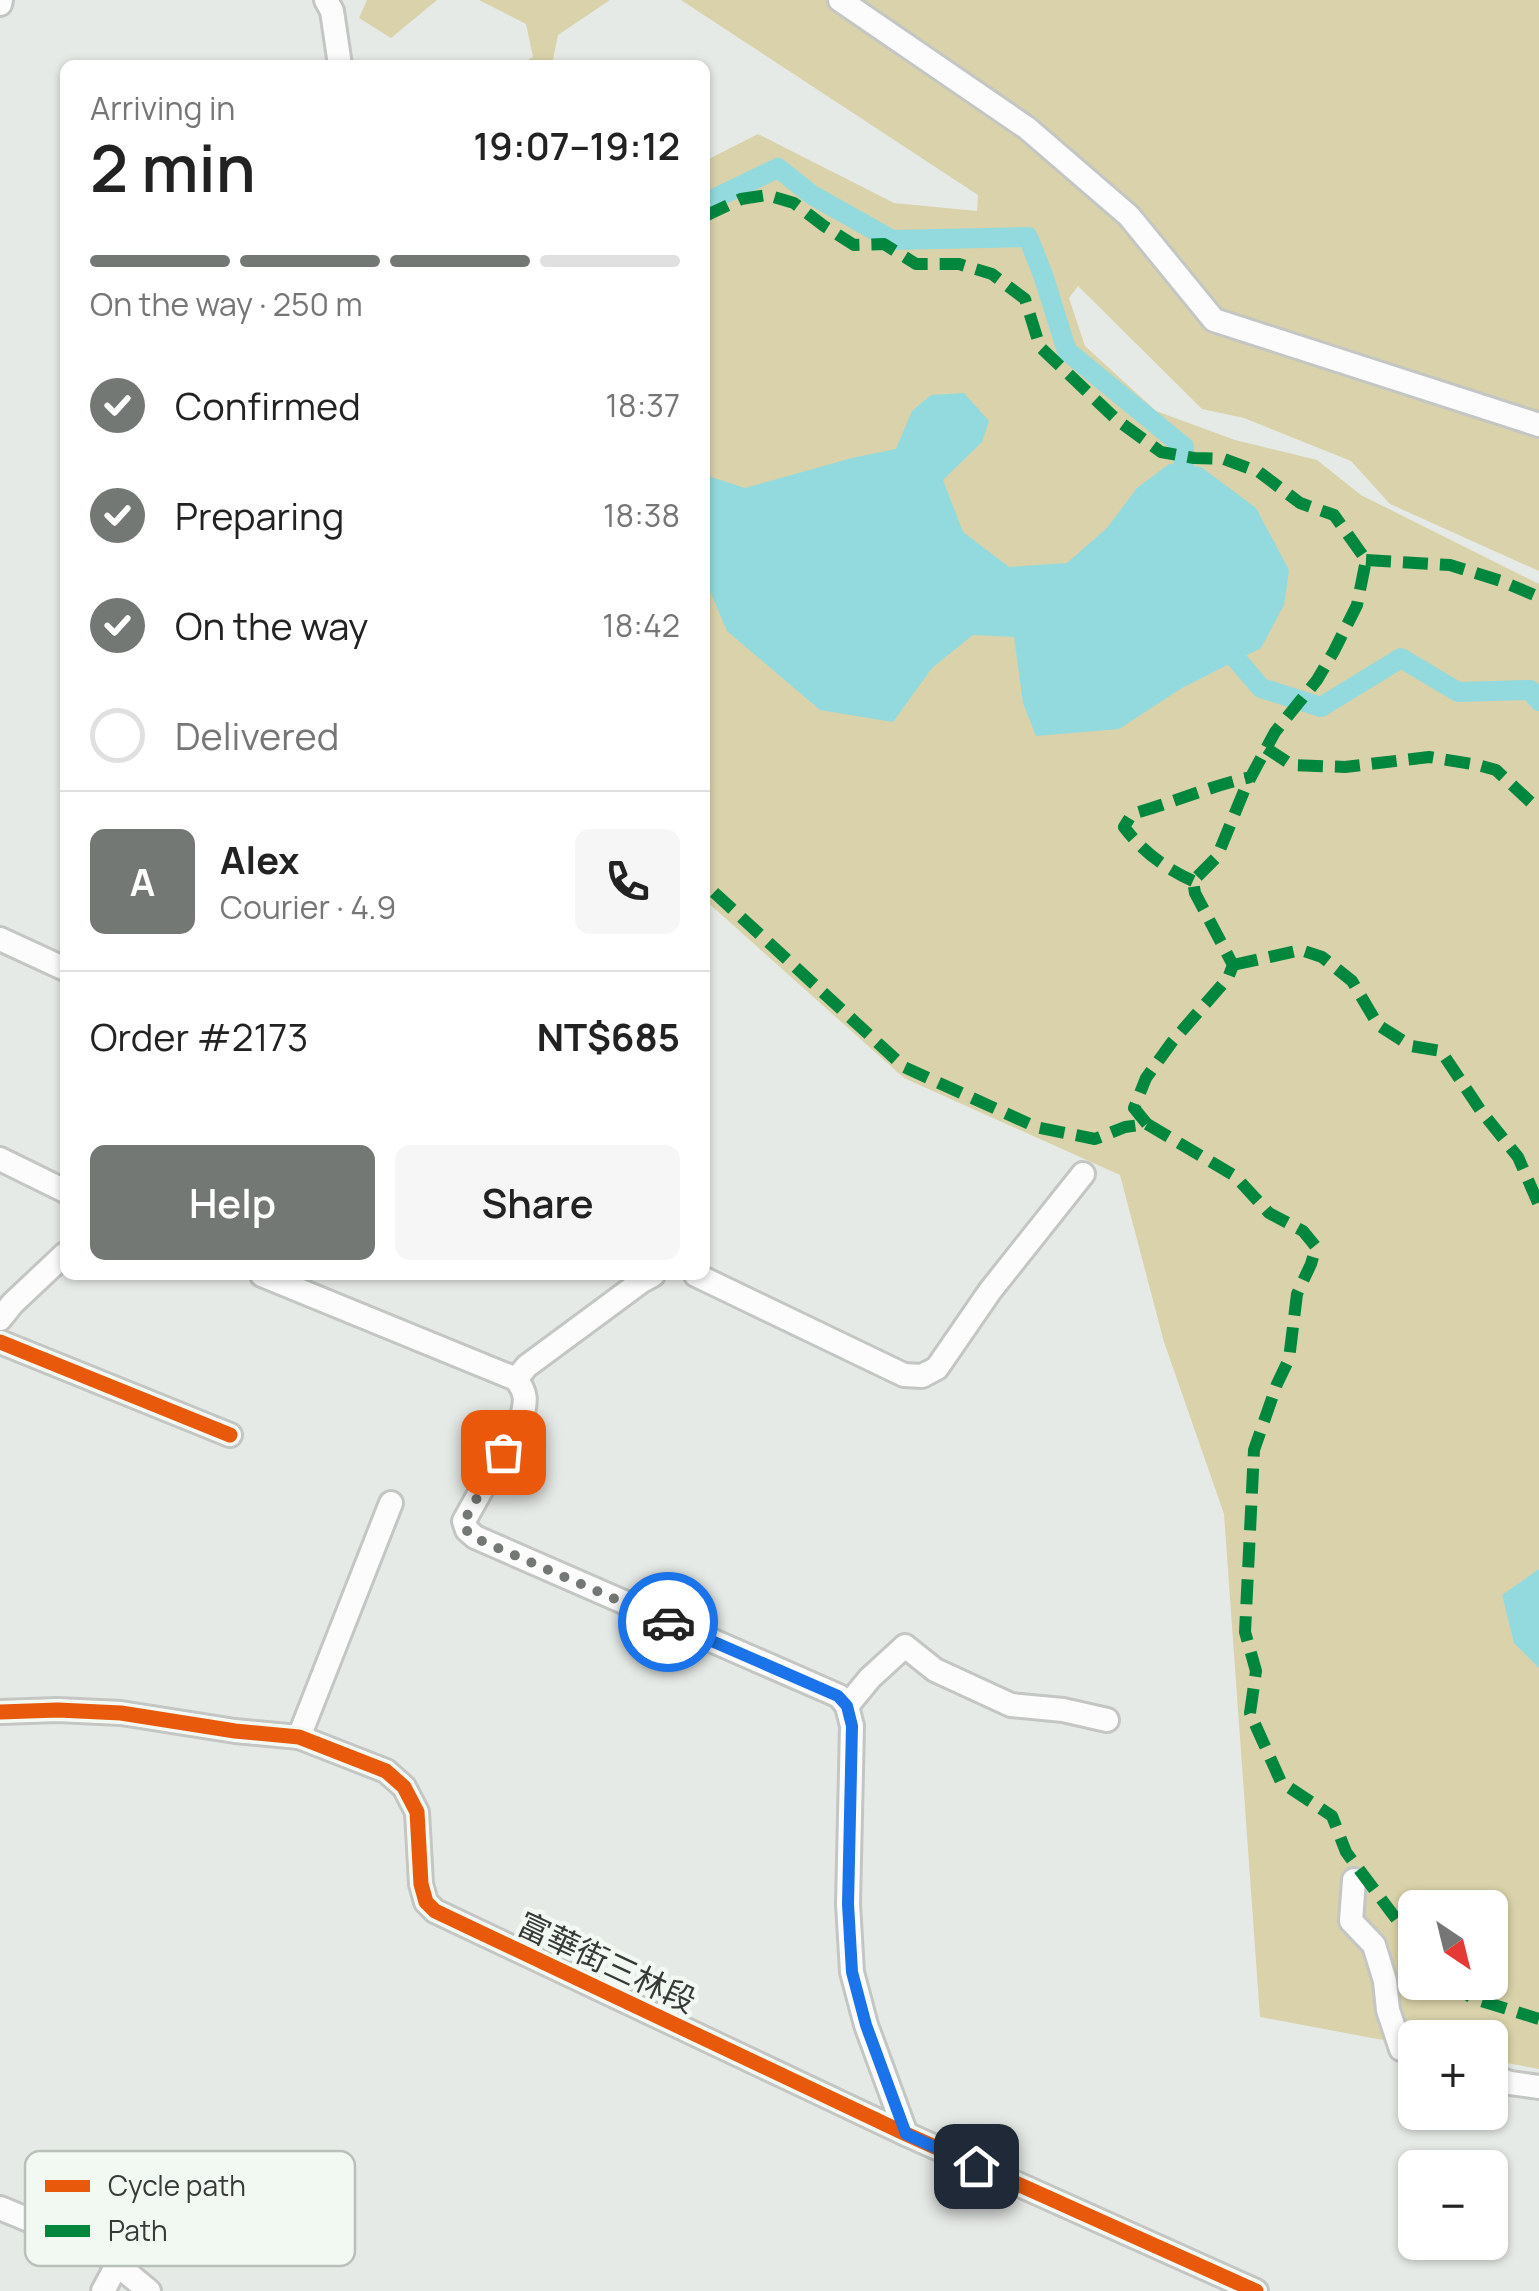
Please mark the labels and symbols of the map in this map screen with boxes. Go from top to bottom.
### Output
pin [461,1410,546,1495]
courier [618,1572,718,1672]
north arrow [1398,1890,1508,2000]
street label: 富華街三林段 [511,1901,703,2023]
pin [934,2124,1019,2209]
legend [25,2151,355,2266]
text: Cycle path [108,2166,246,2204]
text: Path [108,2211,168,2249]

